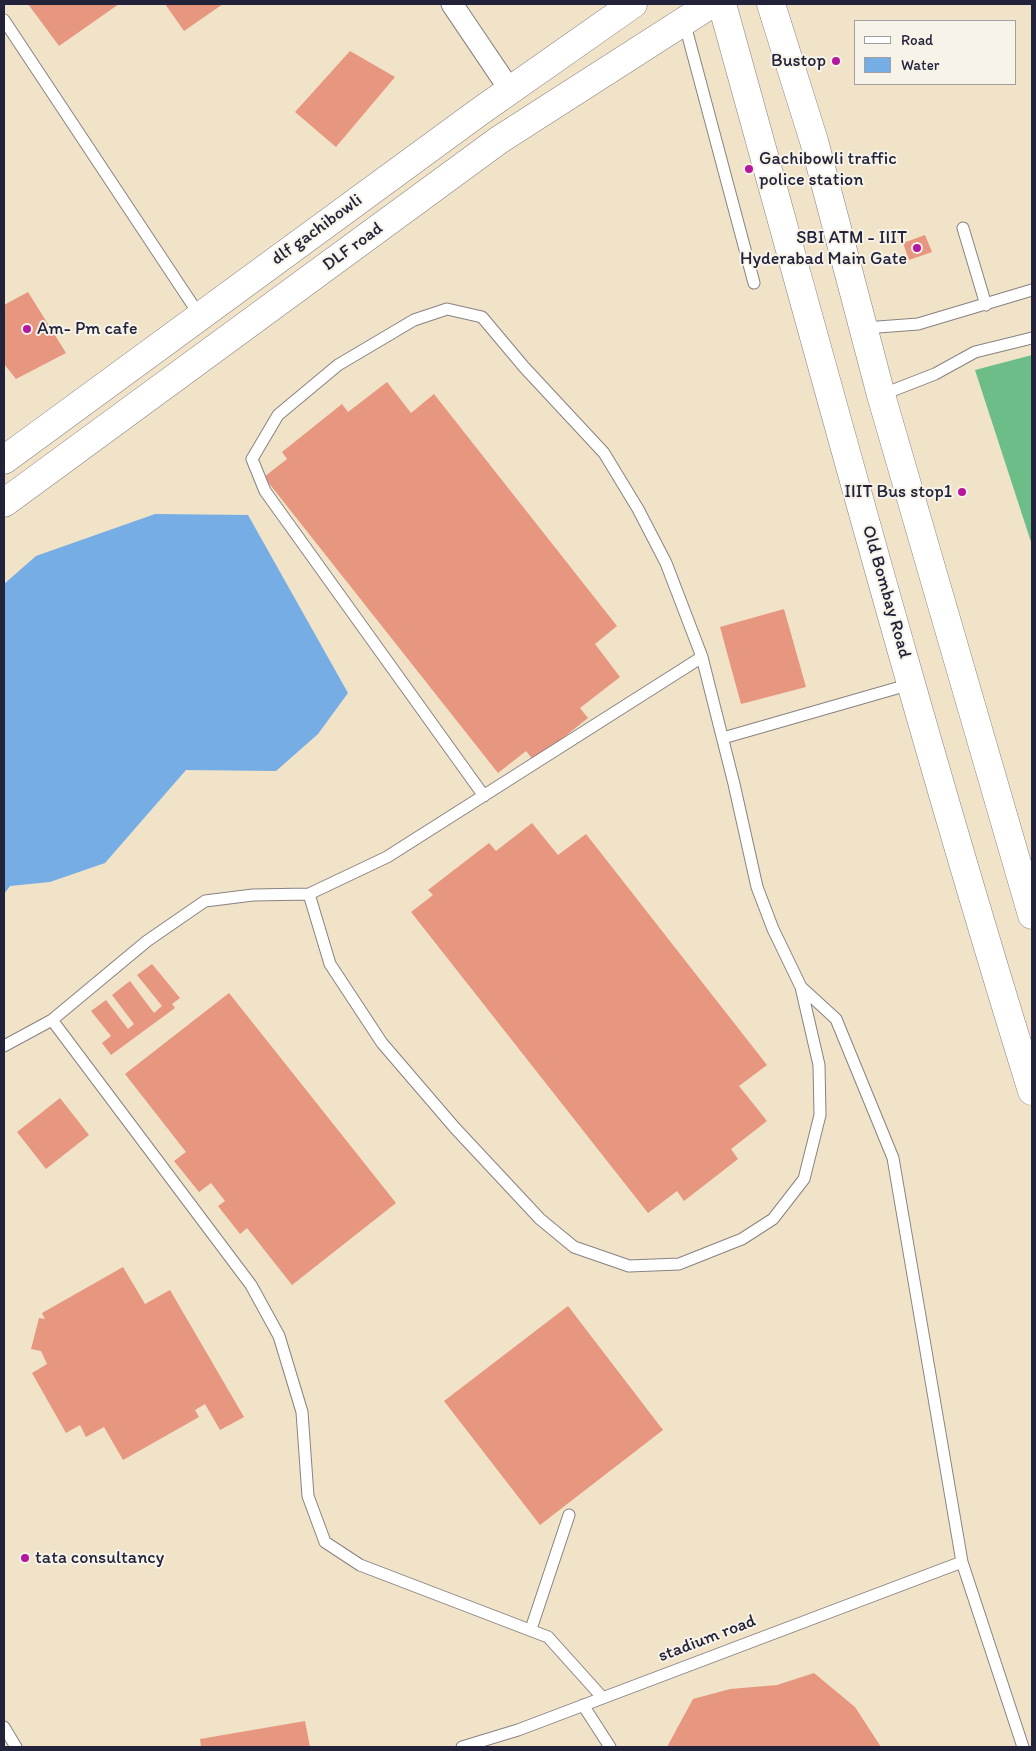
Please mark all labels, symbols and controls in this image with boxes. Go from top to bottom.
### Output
legend [854,20,1016,85]
text: Road [901,31,933,49]
place label: Bustop [771,50,826,72]
marker: Bustop [830,55,842,67]
text: Water [901,56,939,74]
place label: Gachibowli traffic police station [759,148,897,190]
marker: Gachibowli traffic police station [743,163,755,175]
street label: dlf gachibowli [267,190,367,270]
street label: DLF road [319,218,387,276]
place label: SBI ATM - IIIT Hyderabad Main Gate [740,227,907,270]
marker: SBI ATM - IIIT Hyderabad Main Gate [911,242,923,254]
place label: Am- Pm cafe [37,318,138,340]
marker: Am- Pm cafe [21,323,33,335]
place label: IIIT Bus stop1 [844,481,952,503]
marker: IIIT Bus stop1 [956,486,968,498]
street label: Old Bombay Road [857,523,915,661]
place label: tata consultancy [35,1547,164,1569]
marker: tata consultancy [19,1552,31,1564]
street label: stadium road [655,1611,759,1667]

